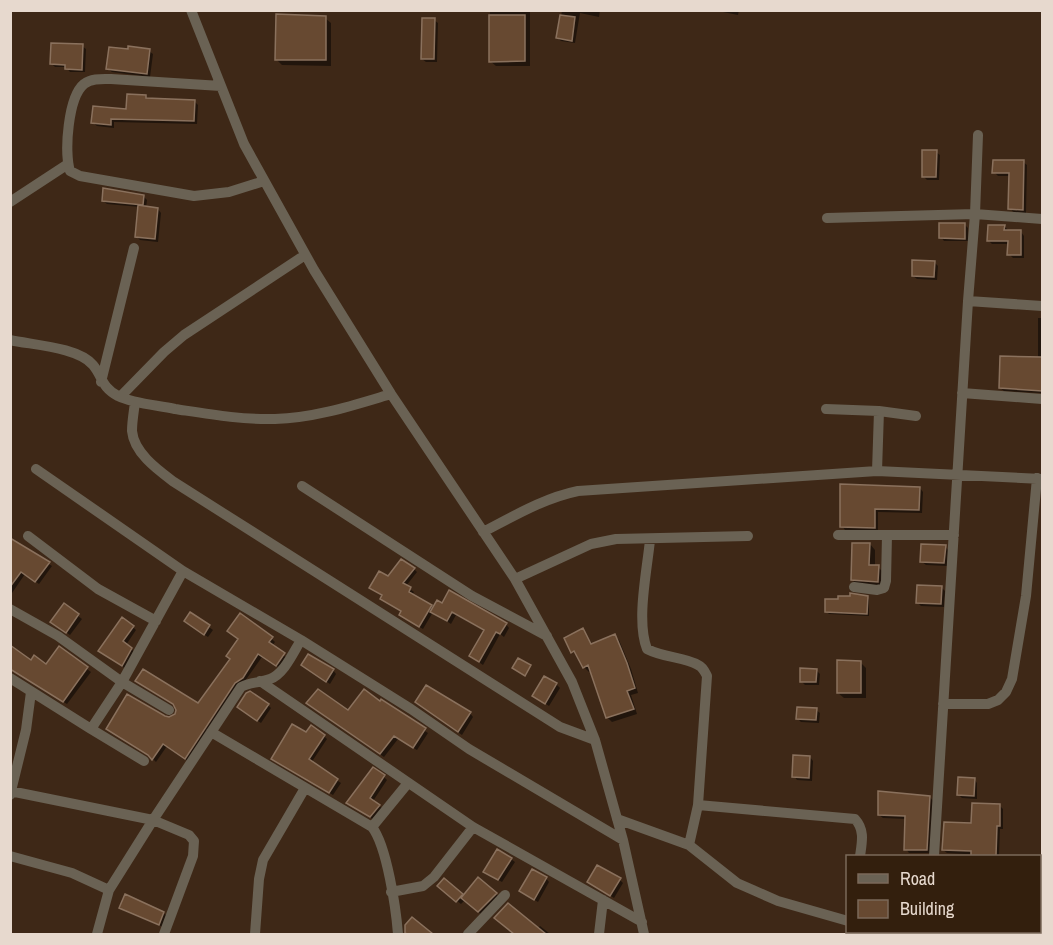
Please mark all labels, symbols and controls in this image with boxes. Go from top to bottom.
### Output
legend [846,855,1041,933]
text: Road [900,866,935,891]
text: Building [900,896,955,921]

